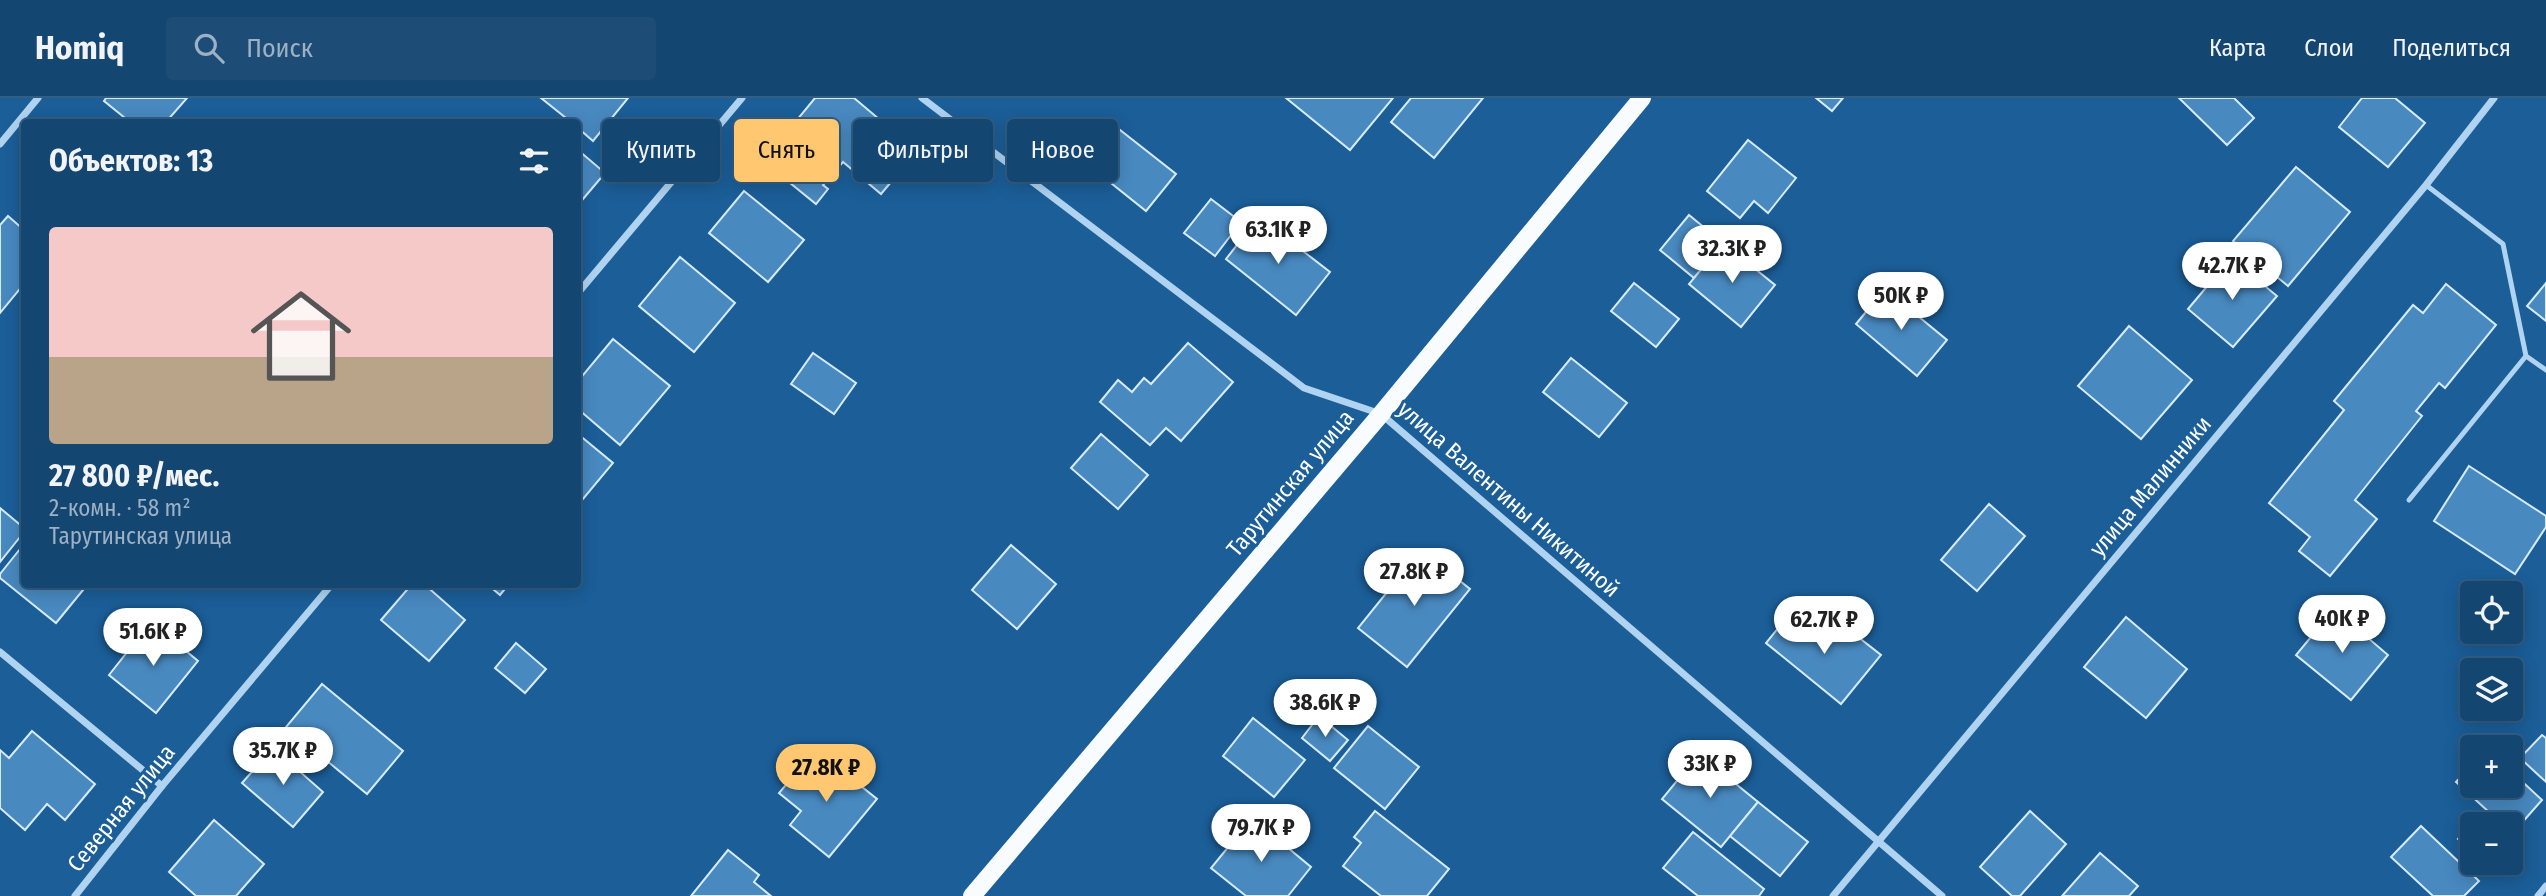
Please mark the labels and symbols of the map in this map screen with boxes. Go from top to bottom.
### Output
pin: 63.1K ₽ [1213,206,1343,266]
pin: 32.3K ₽ [1667,226,1797,285]
pin: 42.7K ₽ [2167,242,2297,302]
pin: 50K ₽ [1852,272,1950,332]
street label: улица Валентины Никитиной [1392,395,1626,603]
street label: Тарутинская улица [1220,404,1360,562]
street label: улица Малинники [2083,410,2217,562]
pin: 27.8K ₽ [1349,548,1479,608]
pin: 62.7K ₽ [1759,596,1889,656]
pin: 40K ₽ [2293,596,2391,655]
pin: 51.6K ₽ [88,608,218,668]
pin: 38.6K ₽ [1260,680,1390,739]
pin: 35.7K ₽ [218,728,348,787]
street label: Северная улица [61,739,181,877]
pin: 33K ₽ [1661,740,1759,800]
pin: 27.8K ₽ [761,744,891,804]
pin: 79.7K ₽ [1196,804,1326,864]

